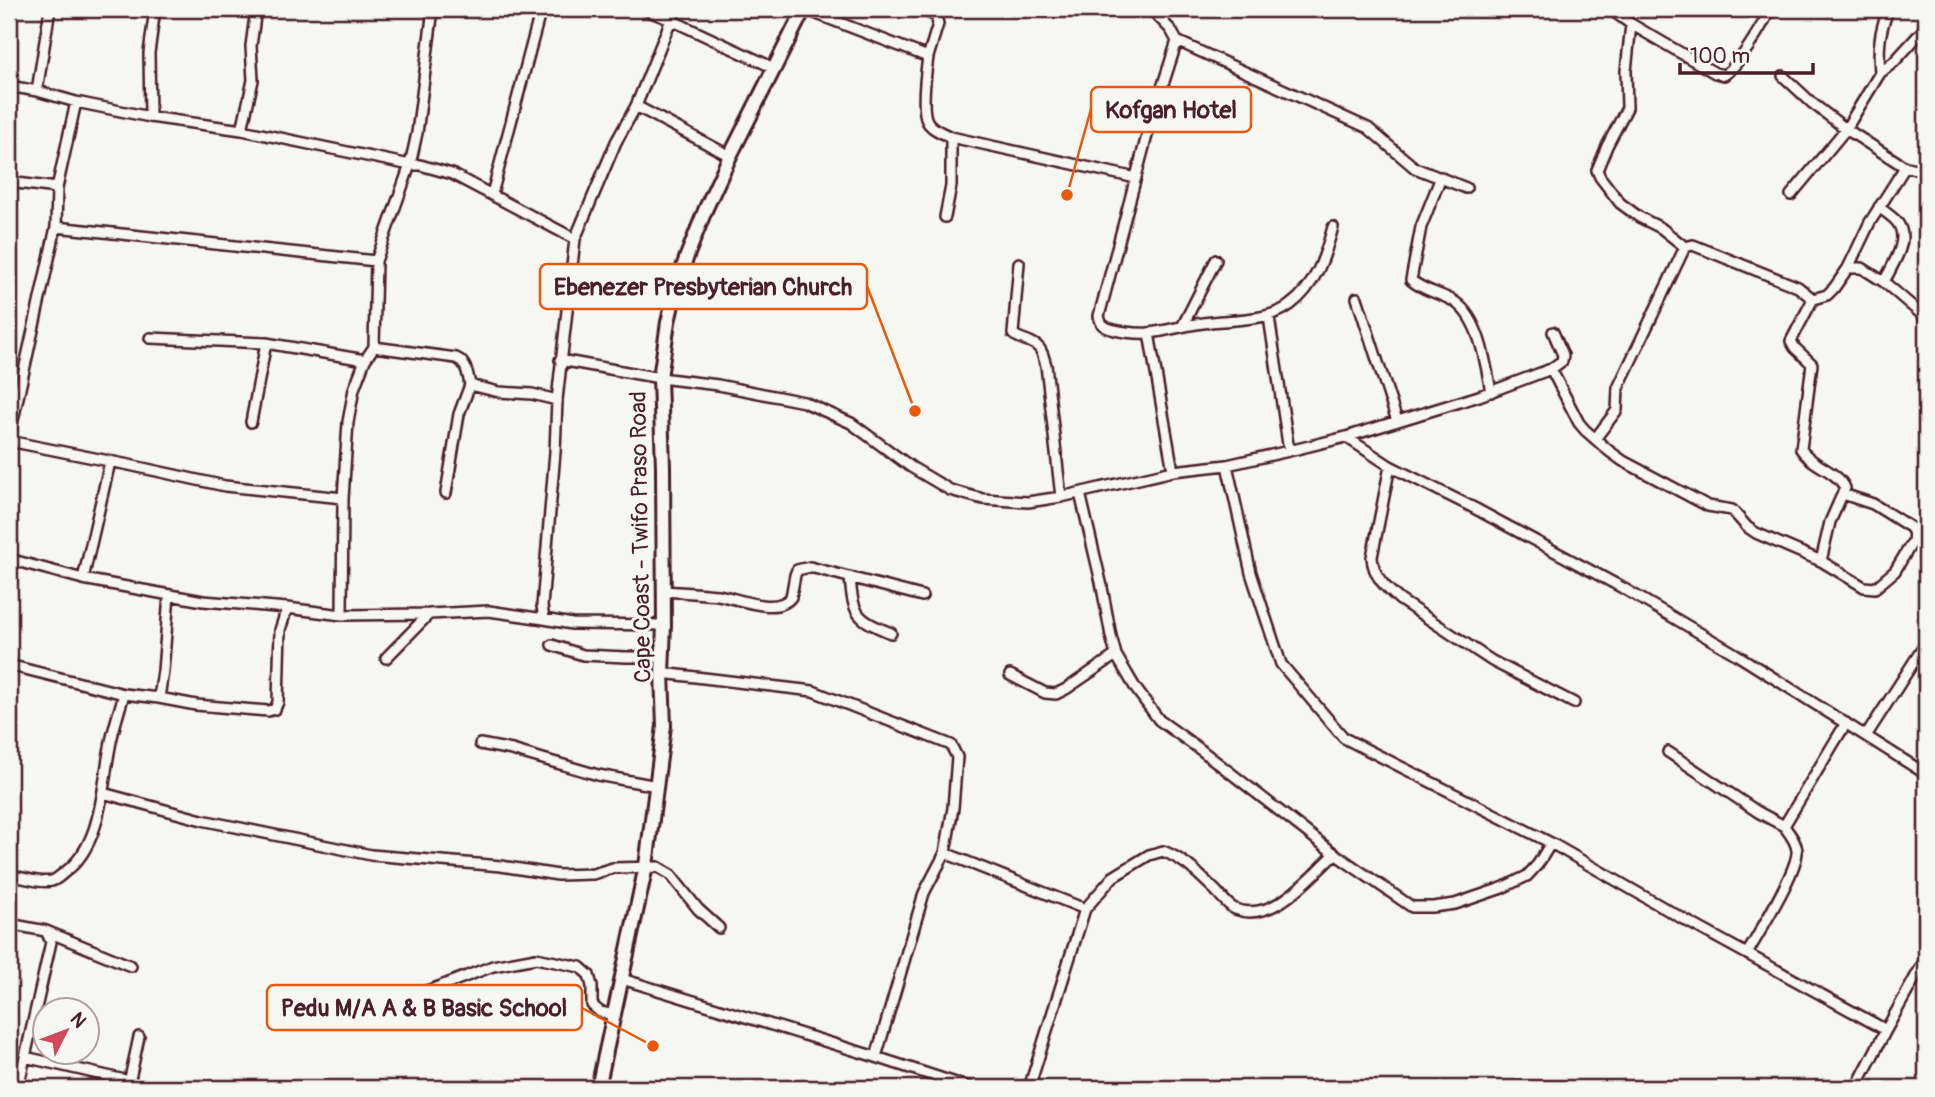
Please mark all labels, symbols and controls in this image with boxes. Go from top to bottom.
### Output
scale bar [1680,32,1812,76]
text: 100 m [1690,43,1750,70]
callout: Kofgan Hotel [1091,87,1251,132]
text: Kofgan Hotel [1105,96,1237,125]
callout: Ebenezer Presbyterian Church [540,264,867,309]
text: Ebenezer Presbyterian Church [554,273,852,302]
street label: Cape Coast - Twifo Praso Road [623,391,658,683]
callout: Pedu M/A A & B Basic School [267,985,582,1030]
text: Pedu M/A A & B Basic School [281,994,567,1023]
north arrow [32,996,102,1066]
text: N [65,1007,91,1033]

